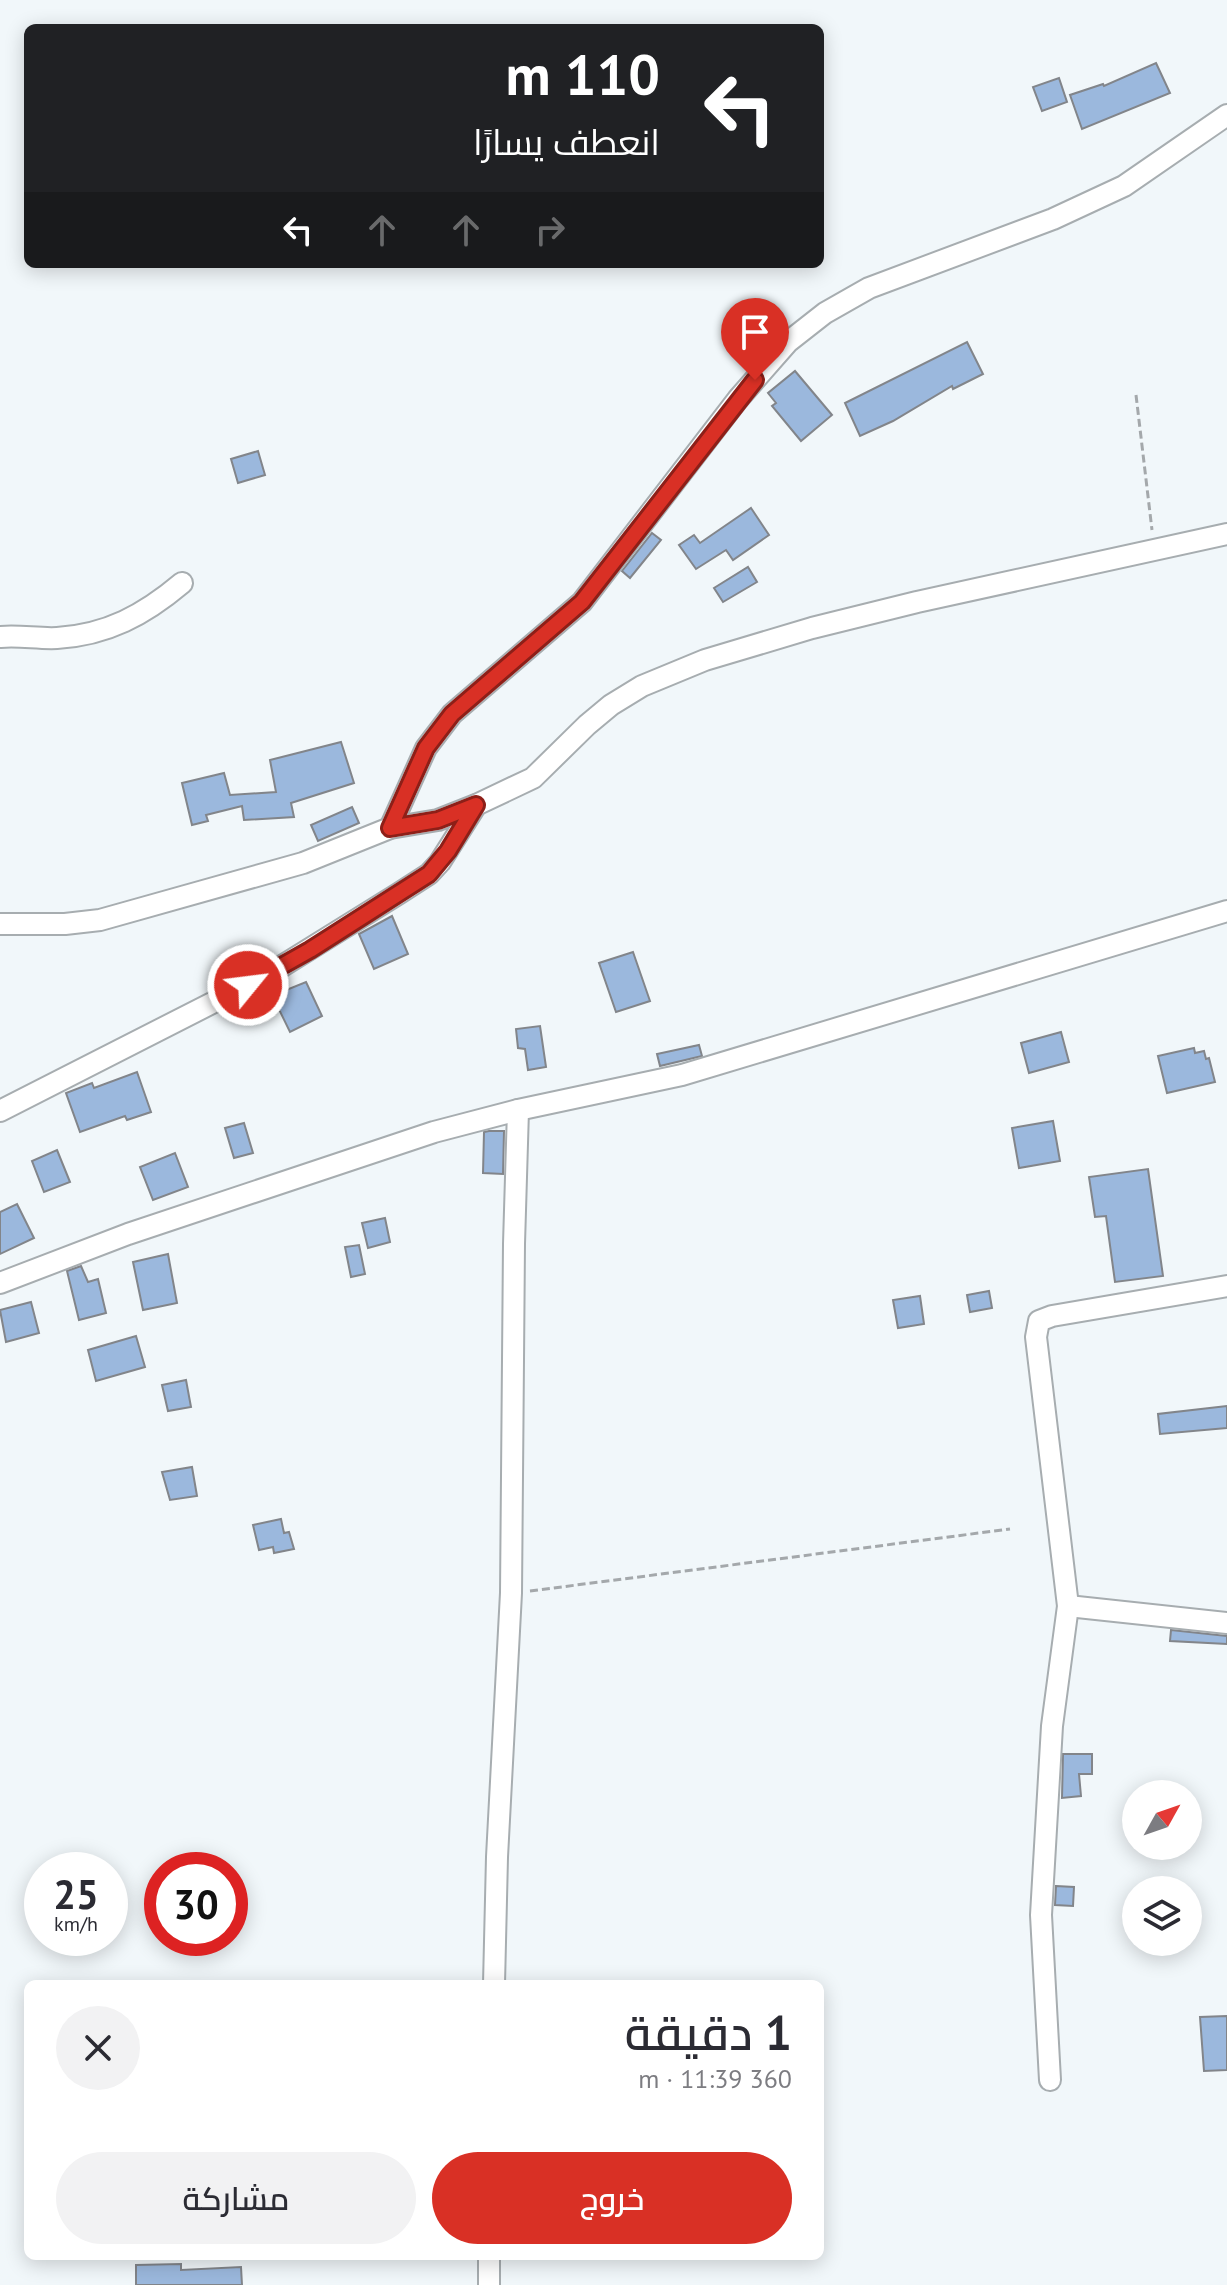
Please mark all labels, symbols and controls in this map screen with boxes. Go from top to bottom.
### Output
text: 110 m [505,38,660,110]
icon: left [688,56,792,160]
text: انعطف يسارًا [473,118,660,165]
icon: left [276,208,320,252]
icon: ahead [360,208,404,252]
icon: ahead [444,208,488,252]
icon: right [528,208,572,252]
pin [721,298,789,380]
icon: arrive [733,310,777,354]
position arrow [206,943,290,1027]
north arrow [1122,1780,1202,1860]
map controls [1122,1780,1202,1956]
speed limit sign: 30 [144,1852,248,1956]
text: 25 [53,1868,99,1920]
button: layers [1122,1876,1202,1956]
text: km/h [54,1911,98,1937]
text: 1 دقيقة [625,2001,792,2063]
button: close [56,2006,140,2090]
text: 360 m · 11:39 [638,2062,792,2095]
button: مشاركة [56,2152,416,2244]
button: خروج [432,2152,792,2244]

